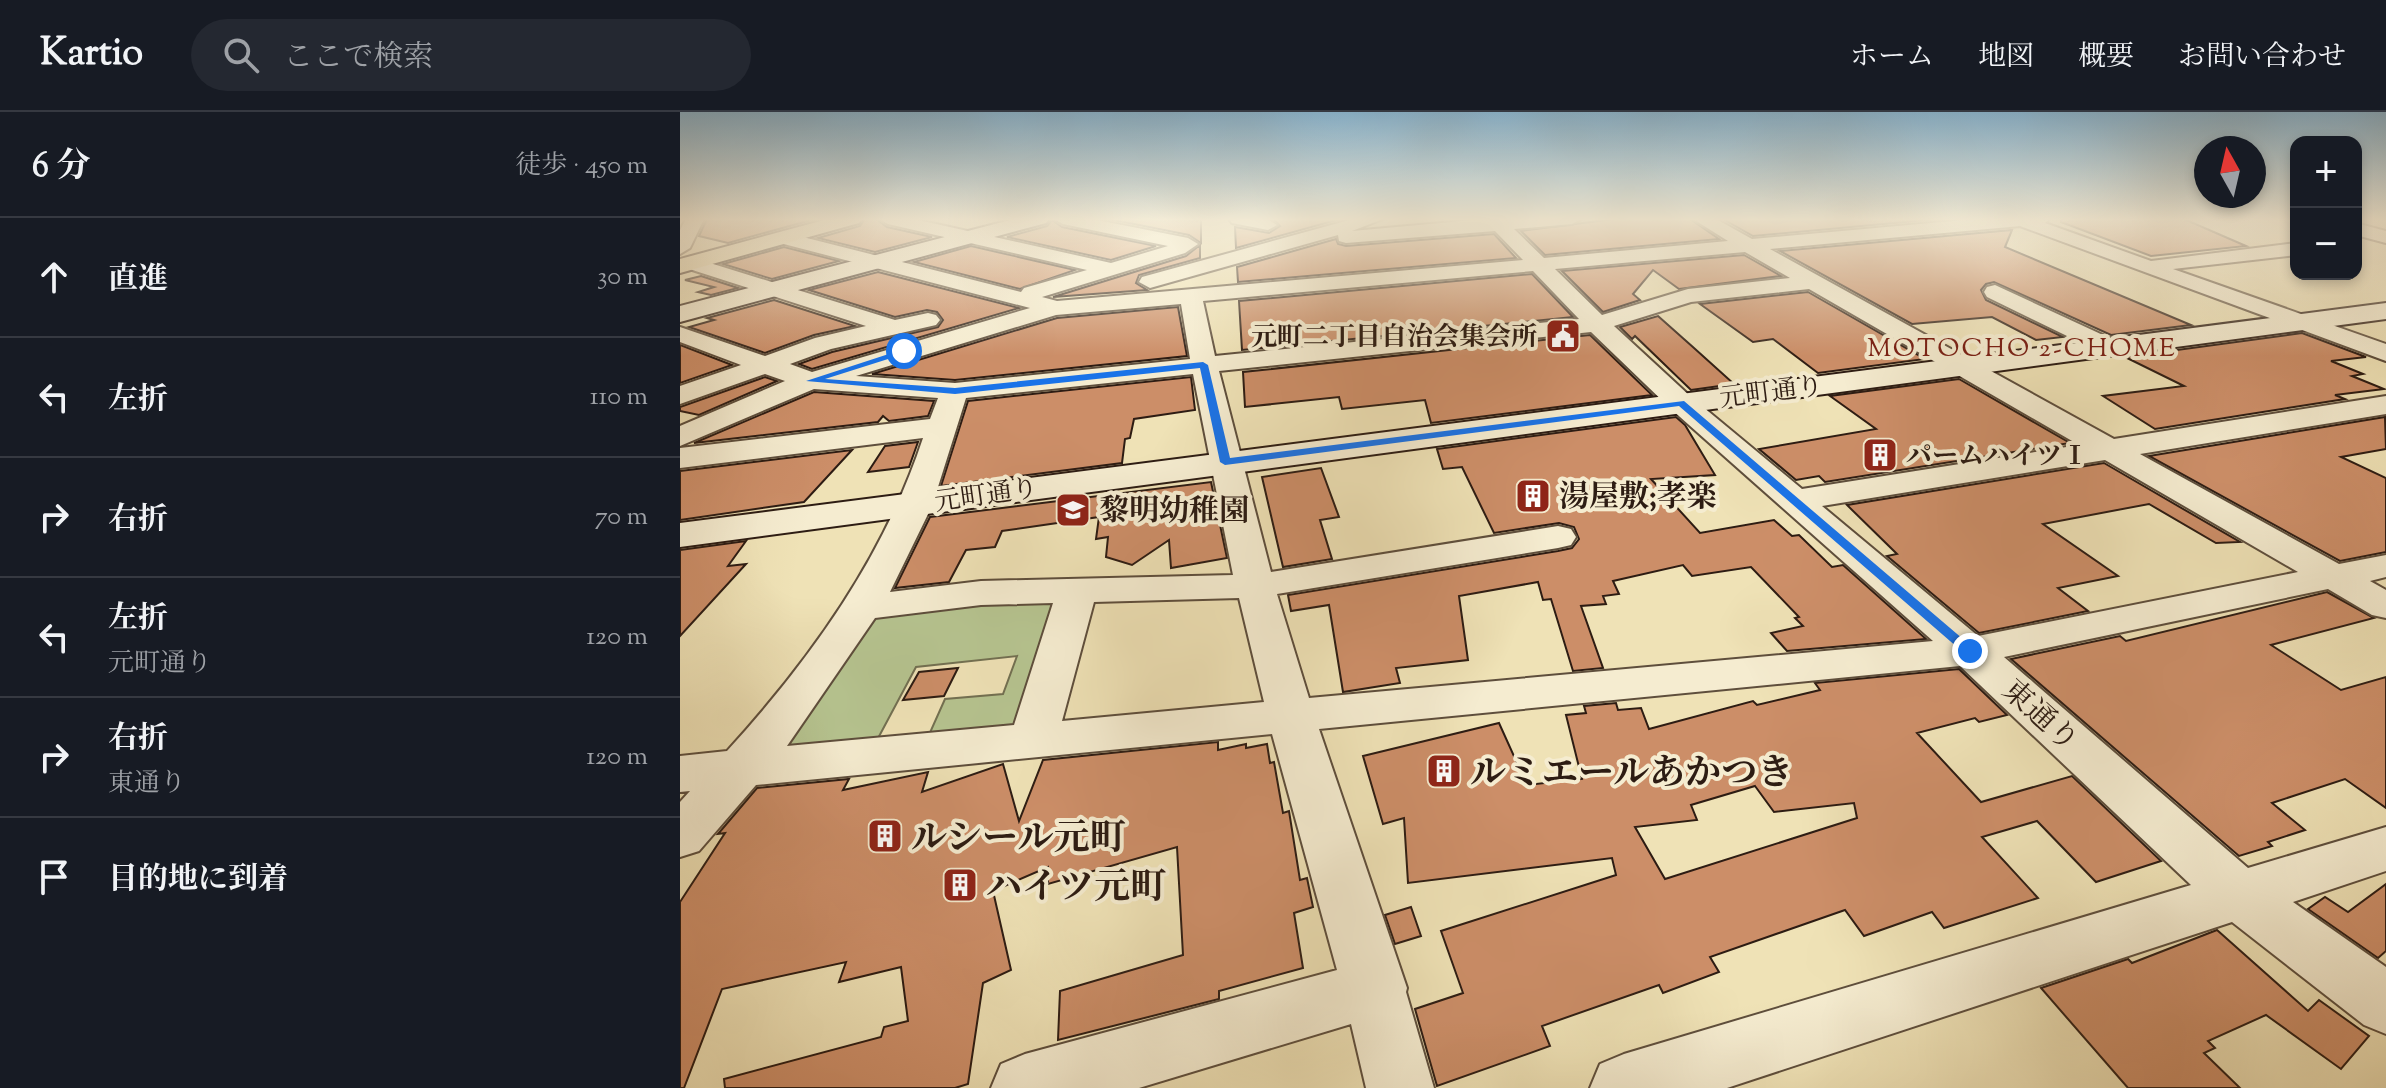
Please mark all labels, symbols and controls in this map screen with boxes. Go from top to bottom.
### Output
search box [191,19,751,91]
text: Kartio [40,28,143,82]
icon: search [219,33,263,77]
text: ここで検索 [283,37,433,80]
text: ホーム [1850,38,1934,78]
text: 地図 [1978,38,2034,78]
text: 概要 [2078,38,2134,78]
text: お問い合わせ [2178,38,2346,78]
north arrow [2194,136,2266,208]
map controls [2290,136,2362,280]
button: + [2290,136,2362,208]
text: 6 分 [32,143,90,192]
text: 徒歩 · 450 m [516,148,648,185]
button: − [2290,208,2362,280]
icon: ahead [32,255,76,299]
text: 直進 [108,259,168,302]
text: 30 m [597,259,648,296]
public building icon: 元町二丁目自治会集会所 [1544,317,1582,355]
place label: 元町二丁目自治会集会所 [1251,320,1537,357]
district label: MOTOCHO 2-CHOME [1867,331,2177,368]
route start [886,333,922,369]
street label: 元町通り [1717,369,1825,418]
icon: left [32,375,76,419]
text: 左折 [108,379,168,422]
text: 110 m [590,379,648,416]
building icon: パームハイツⅠ [1861,436,1899,474]
place label: パームハイツⅠ [1906,439,2088,476]
street label: 元町通り [932,471,1040,522]
building icon: 湯屋敷;孝楽 [1514,477,1552,515]
place label: 湯屋敷;孝楽 [1559,477,1717,520]
school or university icon: 黎明幼稚園 [1054,491,1092,529]
place label: 黎明幼稚園 [1099,491,1249,534]
icon: right [32,495,76,539]
text: 右折 [108,499,168,542]
text: 70 m [595,499,648,536]
text: 左折 [108,598,168,641]
icon: left [32,615,76,659]
text: 120 m [586,619,648,656]
route end [1952,633,1988,669]
text: 元町通り [108,646,212,683]
street label: 東通り [1991,671,2087,763]
text: 右折 [108,718,168,761]
icon: right [32,735,76,779]
text: 120 m [586,739,648,776]
place label: ルミエールあかつき [1470,749,1793,801]
building icon: ルミエールあかつき [1425,752,1463,790]
text: 東通り [108,766,186,803]
place label: ルシール元町 [911,814,1125,866]
building icon: ルシール元町 [866,817,904,855]
icon: arrive [32,855,76,899]
text: 目的地に到着 [108,859,288,902]
place label: ハイツ元町 [986,863,1166,915]
building icon: ハイツ元町 [941,866,979,904]

